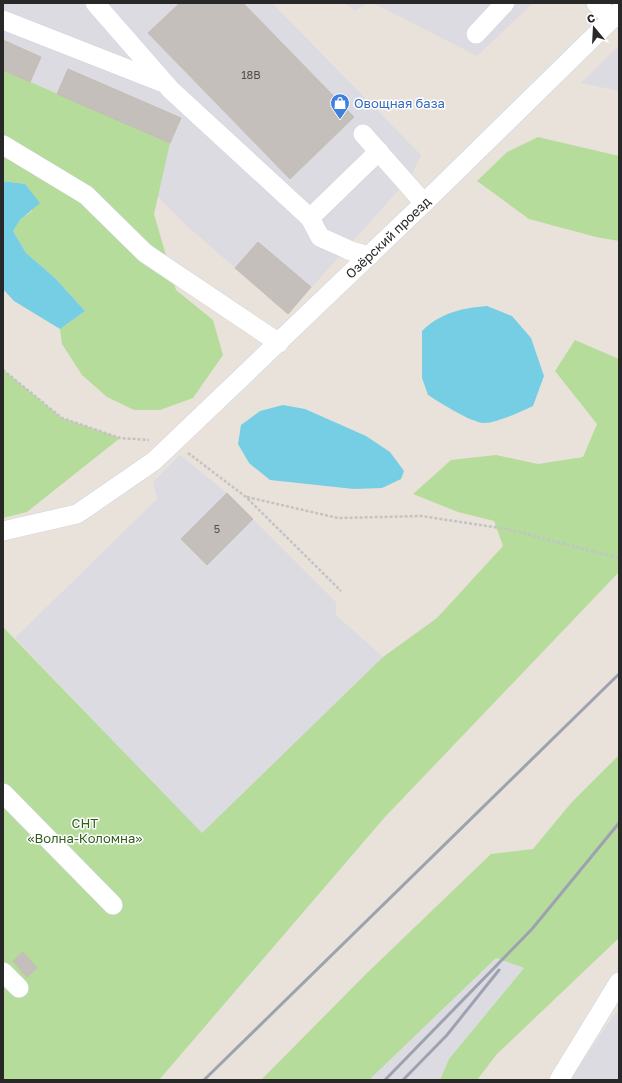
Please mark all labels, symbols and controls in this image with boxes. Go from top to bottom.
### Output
north arrow [574,8,614,48]
text: С [585,11,597,25]
house number: 18В [241,68,261,81]
shop icon: Овощная база [329,92,351,120]
place label: Овощная база [354,95,445,111]
street label: Озёрский проезд [342,193,434,282]
house number: 5 [214,522,220,535]
park label: СНТ «Волна-Коломна» [27,815,143,846]

